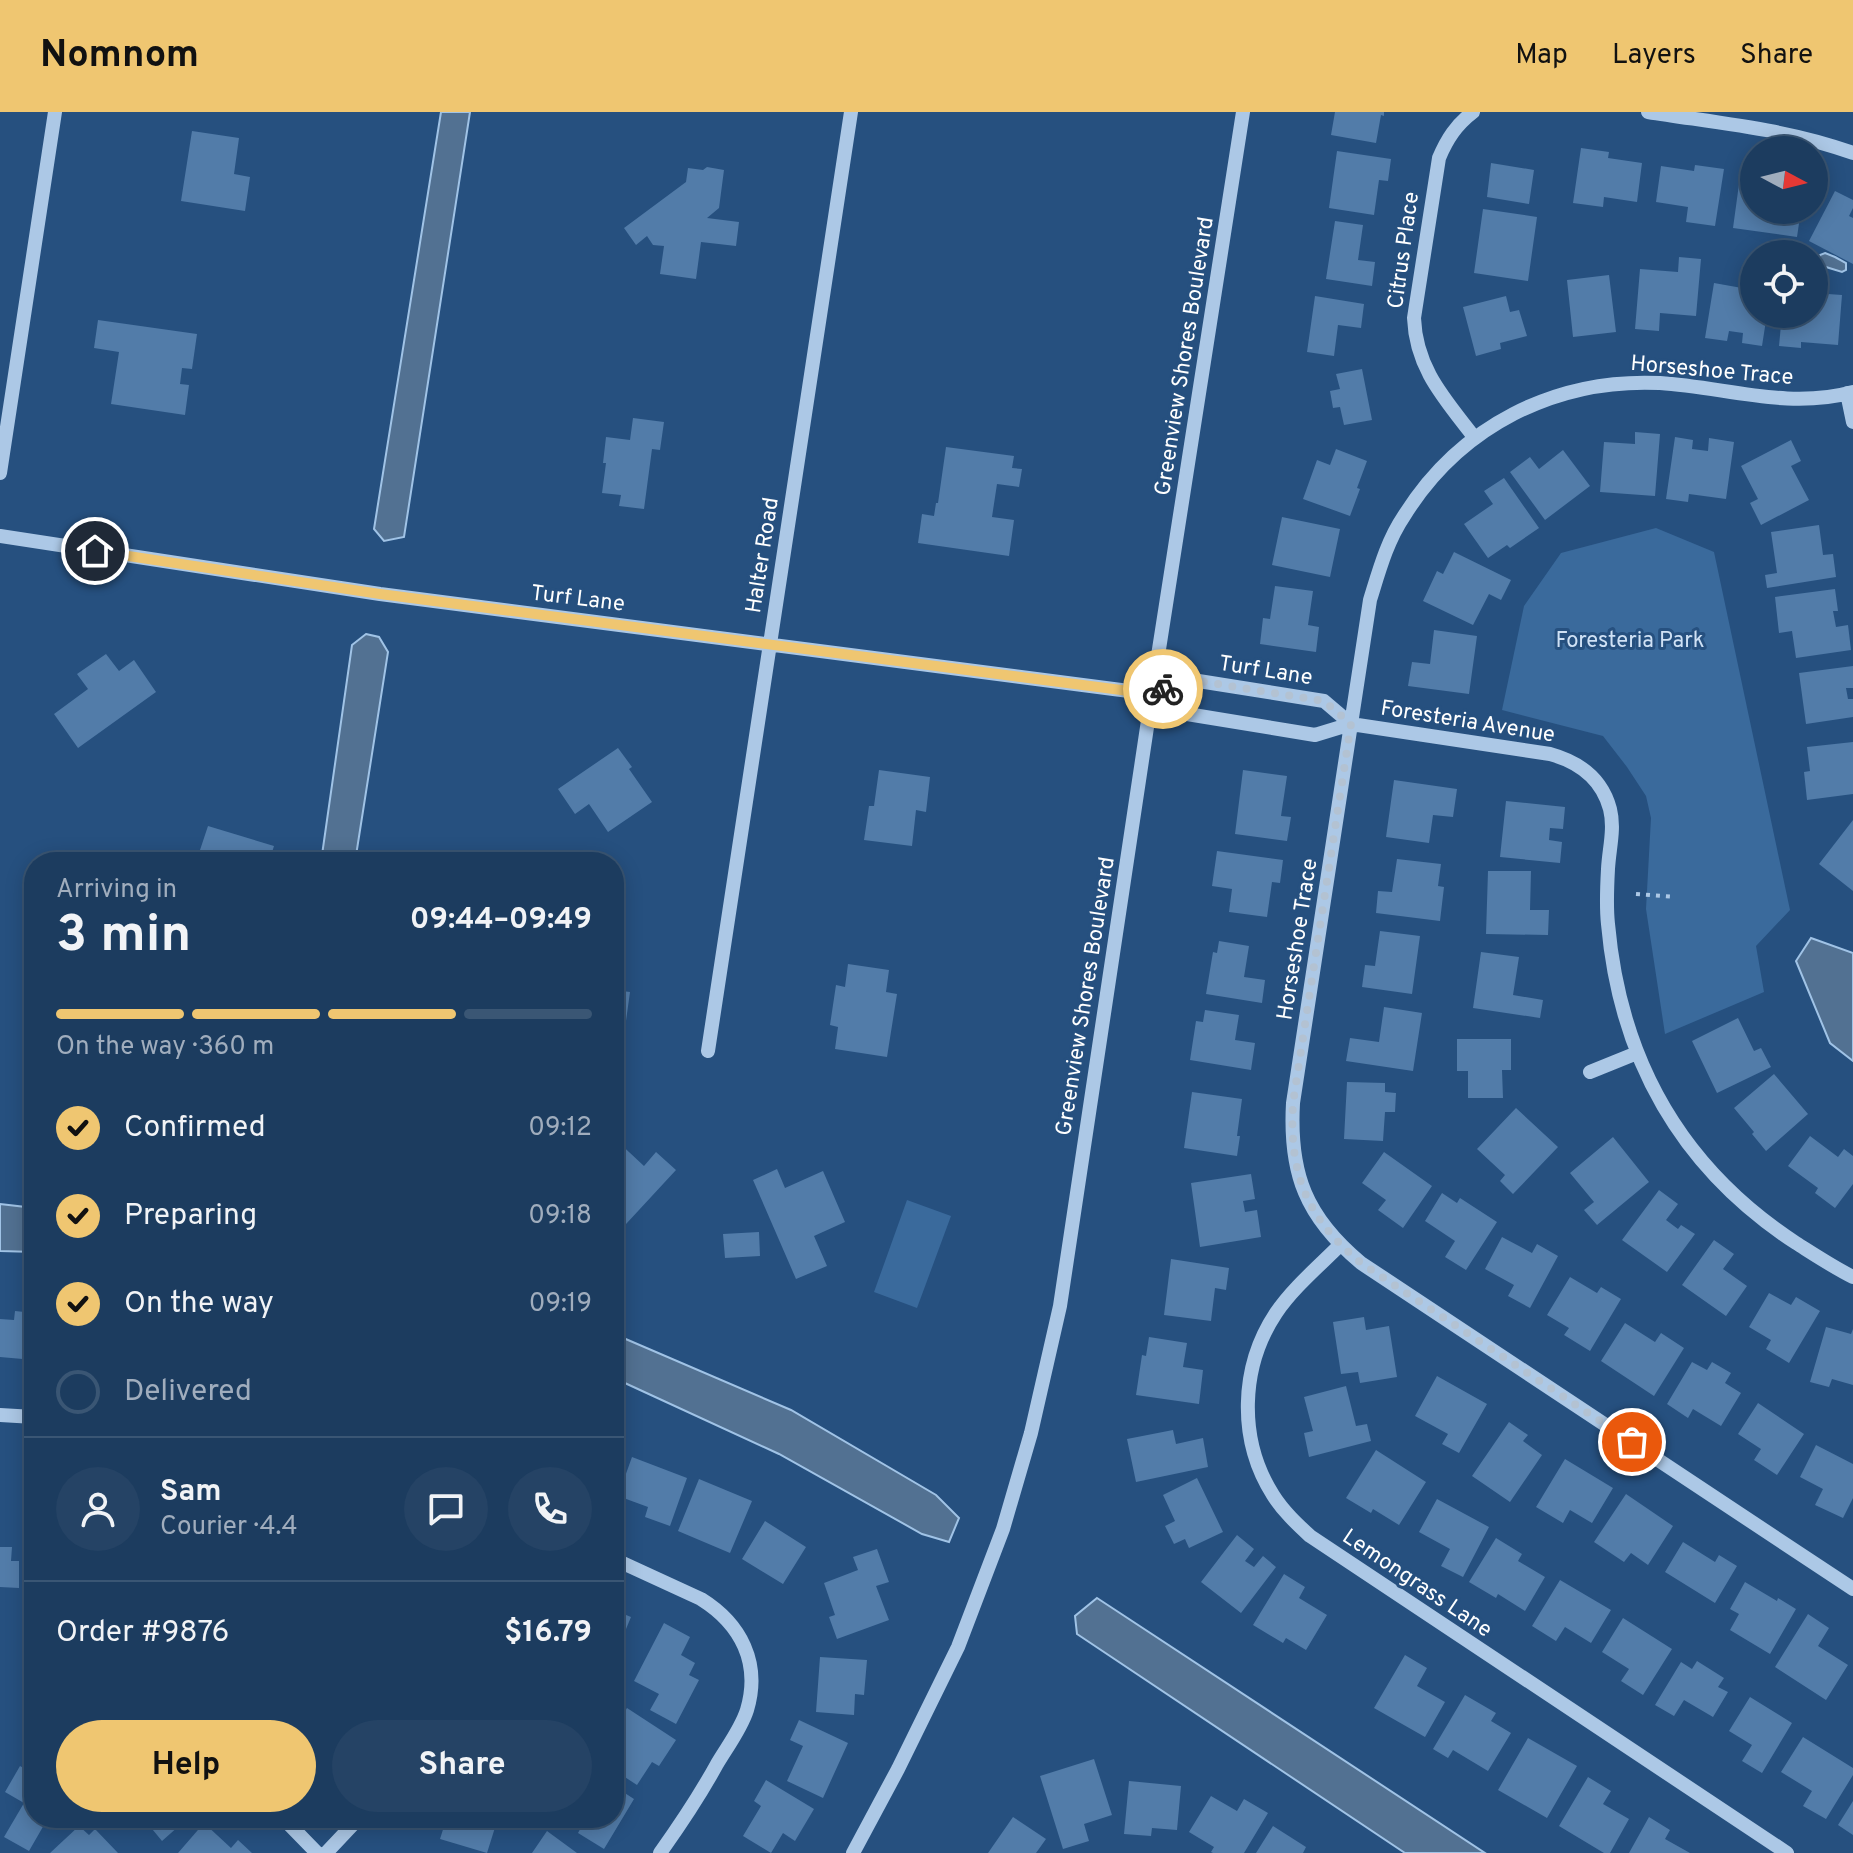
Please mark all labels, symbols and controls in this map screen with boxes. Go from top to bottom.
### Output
text: Nomnom [40,32,199,81]
text: Map [1515,38,1568,74]
text: Layers [1612,38,1696,74]
text: Share [1740,38,1813,74]
north arrow [1740,136,1828,224]
map controls [1740,136,1828,328]
street label: Citrus Place [1383,190,1426,311]
street label: Greenview Shores Boulevard [1150,215,1221,498]
button: locate [1740,240,1828,328]
street label: Horseshoe Trace [1629,351,1794,392]
street label: Halter Road [741,496,786,615]
pin [61,517,129,585]
icon: home [73,529,117,573]
street label: Turf Lane [529,580,626,619]
park label: Foresteria Park [1556,628,1704,655]
courier [1123,649,1203,729]
street label: Turf Lane [1217,651,1314,692]
icon: bike [1141,667,1185,711]
street label: Foresteria Avenue [1379,695,1557,750]
street label: Greenview Shores Boulevard [1051,855,1122,1138]
street label: Horseshoe Trace [1272,857,1325,1022]
text: Arriving in [56,874,177,907]
text: 09:44–09:49 [410,902,592,939]
text: 3 min [56,904,191,970]
text: On the way · 360 m [56,1031,274,1064]
icon: check [56,1106,100,1150]
text: Confirmed [124,1110,266,1147]
text: 09:12 [528,1112,592,1145]
icon: check [56,1194,100,1238]
text: Preparing [124,1198,257,1235]
text: 09:18 [528,1200,592,1233]
icon: check [56,1282,100,1326]
text: On the way [124,1286,274,1323]
text: 09:19 [529,1288,592,1321]
text: Delivered [124,1374,252,1411]
pin [1598,1408,1666,1476]
icon: bag [1610,1420,1654,1464]
button: person [56,1467,140,1551]
button: chat [404,1467,488,1551]
button: phone [508,1467,592,1551]
text: Sam [160,1474,222,1511]
text: Courier · 4.4 [160,1511,298,1544]
street label: Lemongrass Lane [1337,1524,1497,1644]
text: Order #9876 [56,1615,229,1652]
text: $16.79 [504,1615,592,1652]
button: Help [56,1720,316,1812]
button: Share [332,1720,592,1812]

